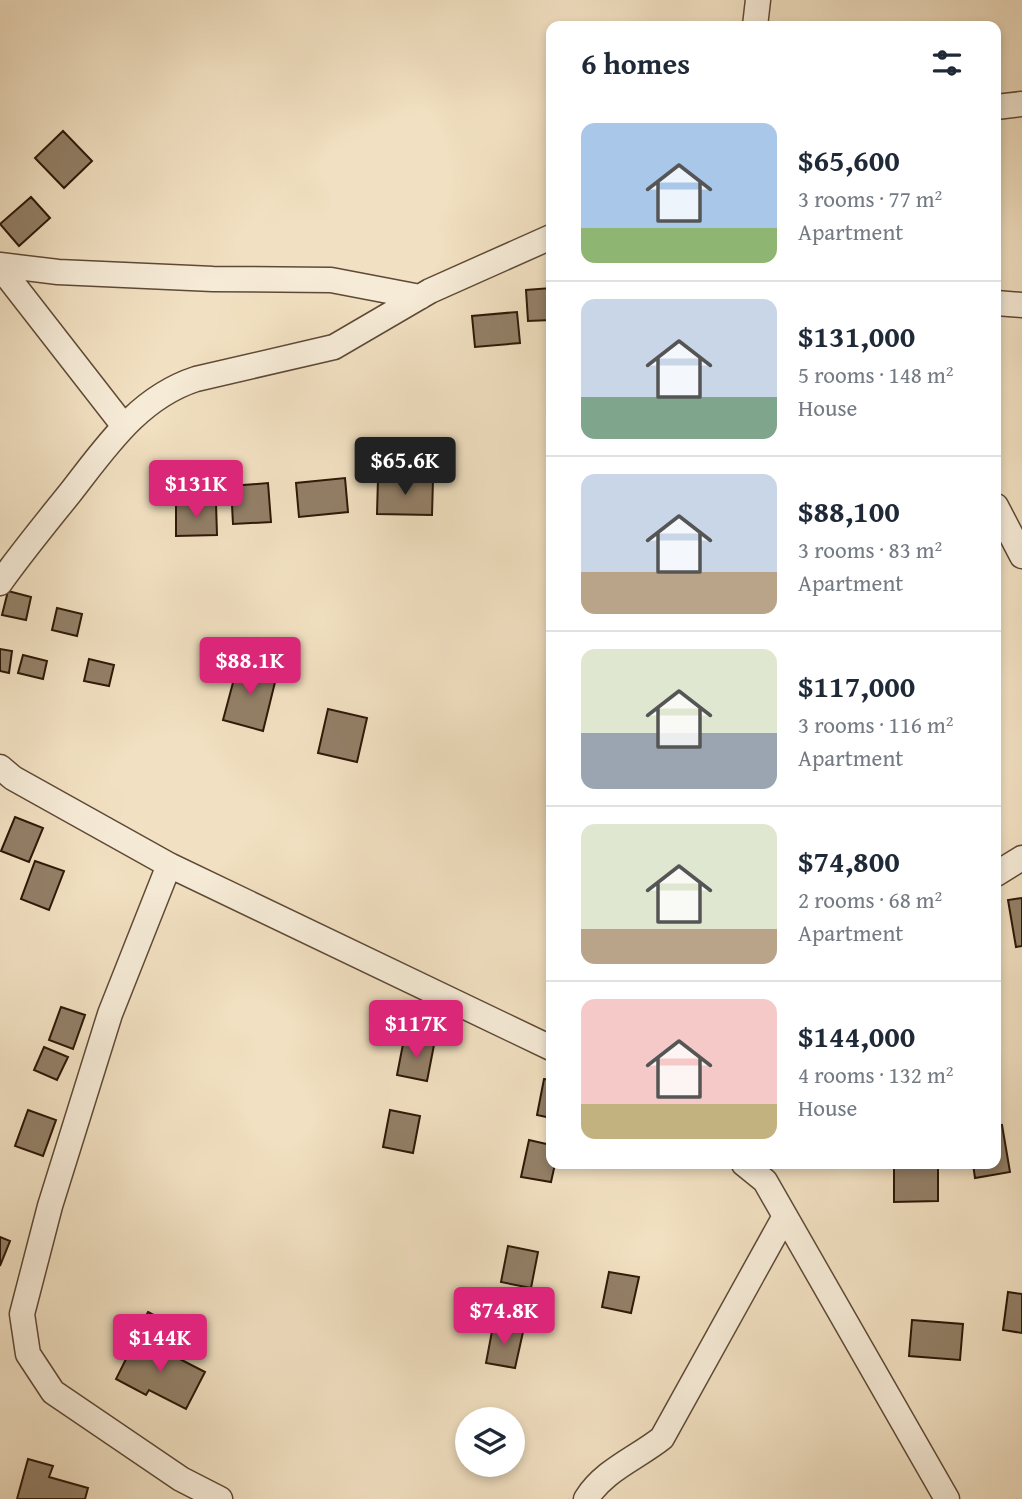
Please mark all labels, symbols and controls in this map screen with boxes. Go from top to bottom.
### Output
text: 6 homes [581,41,690,85]
icon: filters [928,44,966,82]
text: $65,600 [798,138,900,182]
icon: home [637,151,721,235]
text: 3 rooms · 77 m² [798,182,942,215]
text: Apartment [798,215,903,248]
text: $131,000 [798,314,915,358]
icon: home [637,327,721,411]
text: 5 rooms · 148 m² [798,358,953,391]
text: House [798,391,857,424]
pin: $65.6K [348,438,462,497]
text: $65.6K [371,443,439,476]
pin: $131K [147,461,245,520]
text: $131K [165,466,227,499]
text: $88,100 [798,489,900,533]
icon: home [637,502,721,586]
text: 3 rooms · 83 m² [798,533,942,566]
text: Apartment [798,566,903,599]
pin: $88.1K [193,638,307,697]
text: $88.1K [216,643,284,676]
text: $117,000 [798,664,915,708]
icon: home [637,677,721,761]
text: 3 rooms · 116 m² [798,708,953,741]
text: Apartment [798,741,903,774]
text: $74,800 [798,839,900,883]
icon: home [637,852,721,936]
text: 2 rooms · 68 m² [798,883,942,916]
text: Apartment [798,916,903,949]
pin: $117K [367,1000,465,1060]
text: $117K [385,1006,447,1039]
text: $144,000 [798,1014,915,1058]
icon: home [637,1027,721,1111]
text: 4 rooms · 132 m² [798,1058,953,1091]
text: House [798,1091,857,1124]
pin: $74.8K [447,1288,561,1347]
text: $74.8K [470,1293,538,1326]
pin: $144K [111,1314,209,1374]
text: $144K [129,1320,191,1353]
map controls [455,1407,525,1477]
button: layers [455,1407,525,1477]

